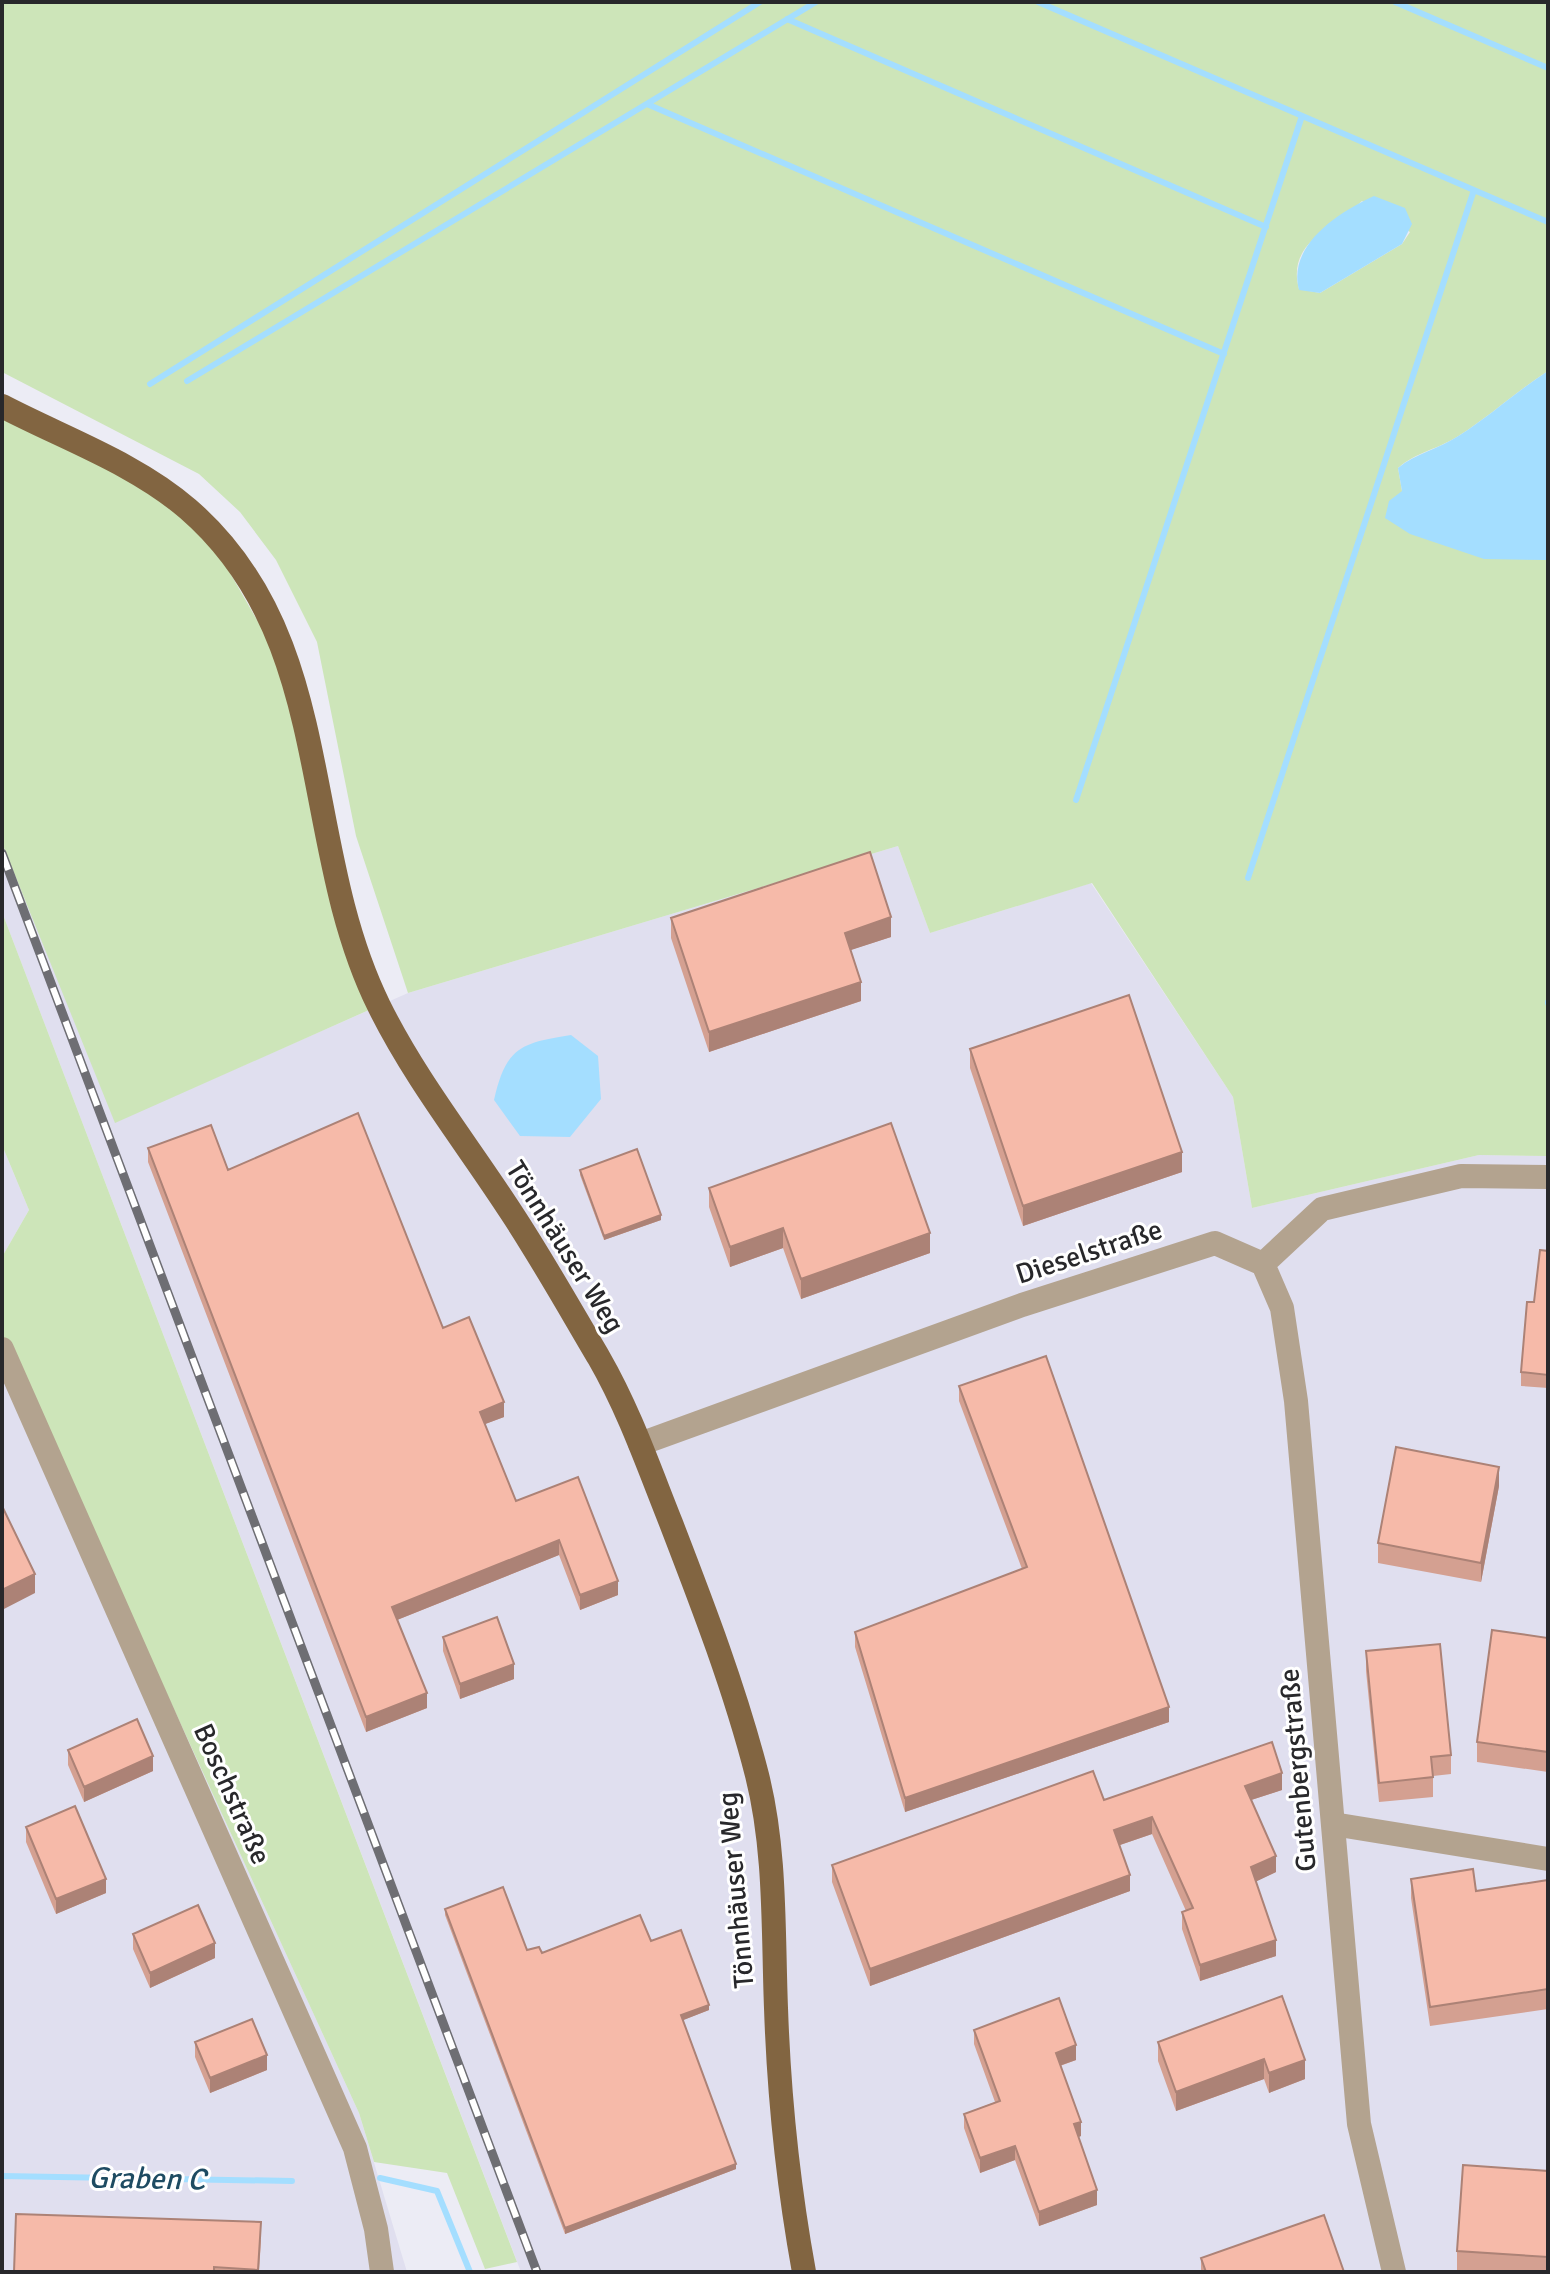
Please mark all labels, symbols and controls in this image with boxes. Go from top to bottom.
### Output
street label: Tönnhäuser Weg [498,1155,632,1339]
street label: Dieselstraße [1011,1212,1167,1292]
street label: Gutenbergstraße [1272,1667,1324,1873]
street label: Boschstraße [186,1719,278,1869]
street label: Tönnhäuser Weg [710,1791,762,1989]
water label: Graben C [88,2159,210,2199]

